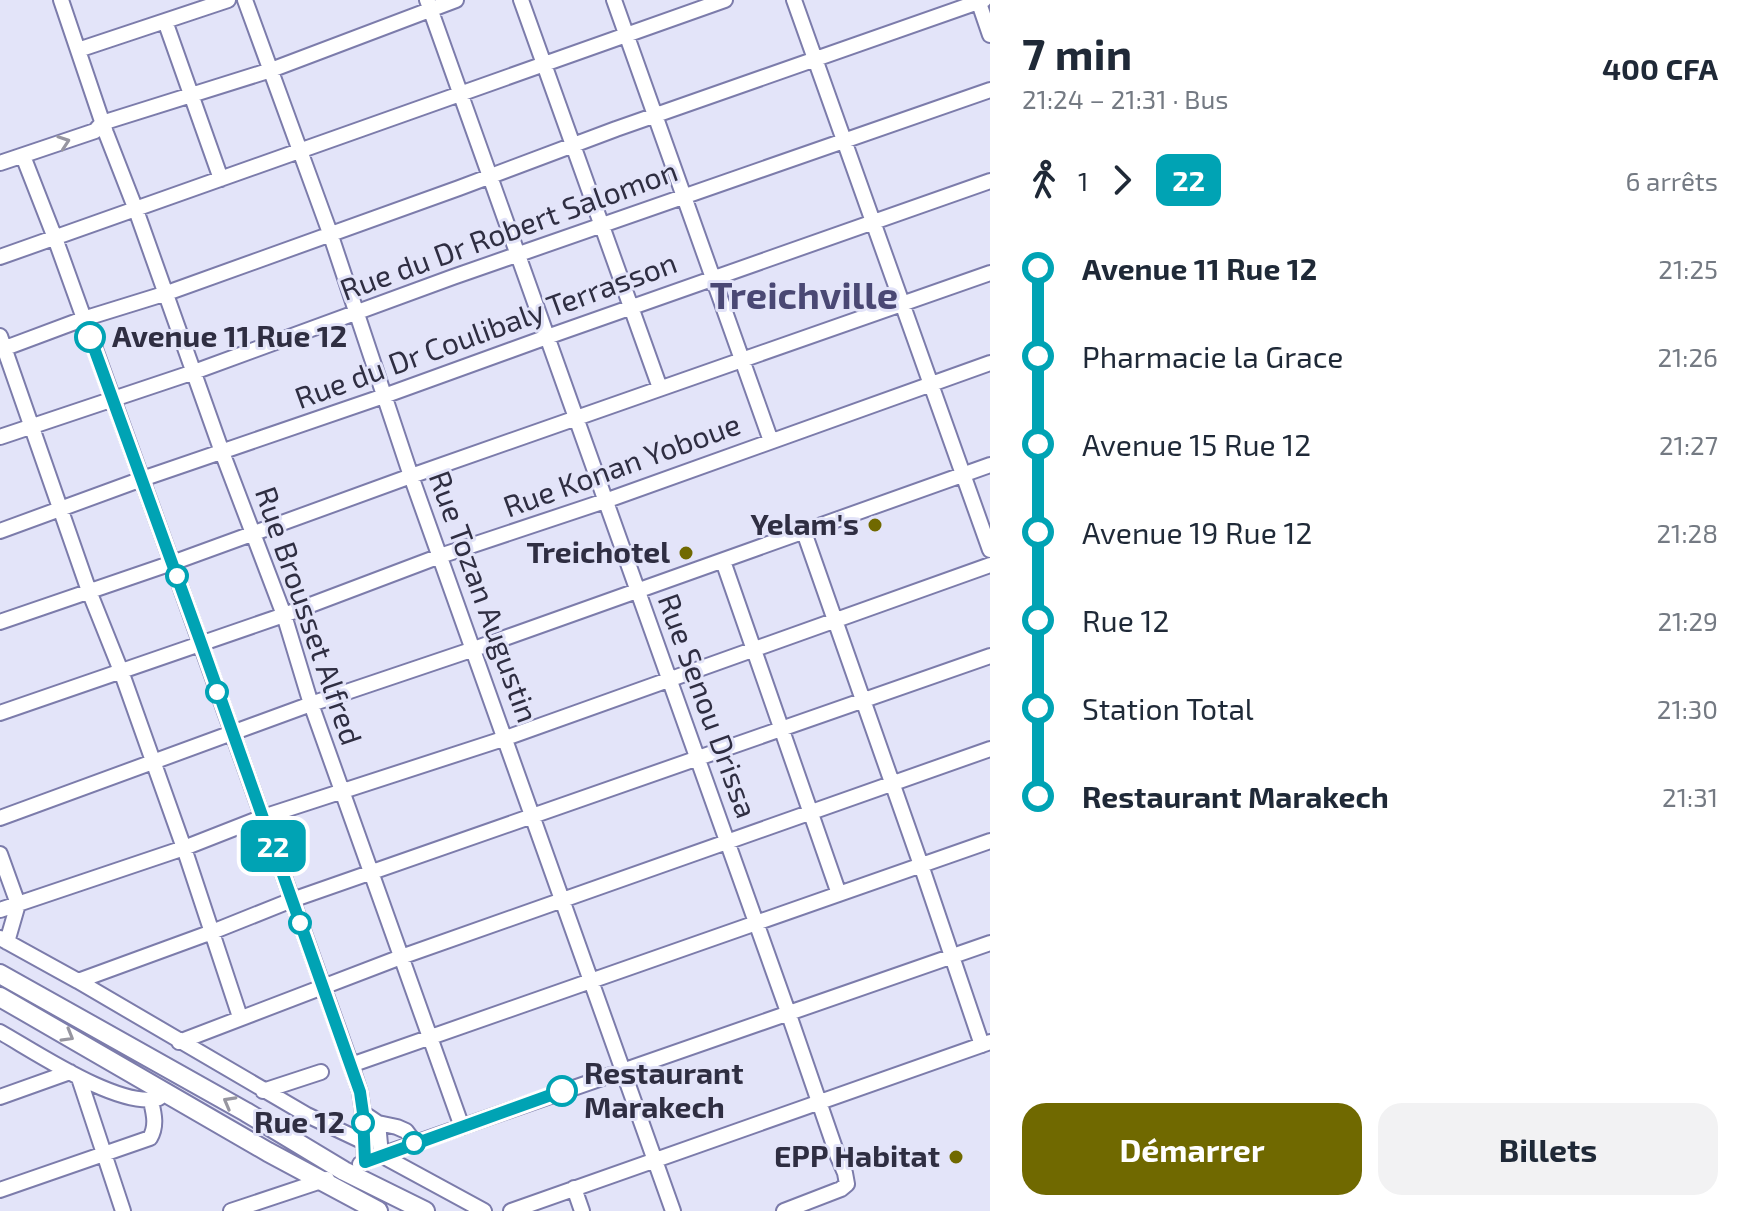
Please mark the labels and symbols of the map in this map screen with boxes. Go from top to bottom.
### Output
one-way arrow [56,135,70,151]
street label: Rue du Dr Robert Salomon [335,151,682,307]
street label: Rue du Dr Coulibaly Terrasson [289,243,681,415]
district label: Treichville [710,271,898,317]
place label: Avenue 11 Rue 12 [112,317,347,353]
marker: Avenue 11 Rue 12 [75,322,105,352]
street label: Rue Konan Yoboue [498,405,745,524]
street label: Rue Tozan Augustin [423,466,547,727]
street label: Rue Brousset Alfred [249,482,371,749]
place label: Yelam's [751,505,859,541]
marker: Yelam's [866,516,884,534]
place label: Treichotel [526,533,670,569]
marker: Treichotel [677,544,695,562]
unlabelled marker [166,565,188,587]
street label: Rue Senou Drissa [652,588,766,822]
unlabelled marker [206,681,228,703]
line badge: 22 [237,820,309,872]
unlabelled marker [289,912,311,934]
one-way arrow [59,1026,74,1042]
place label: Restaurant Marakech [584,1054,743,1124]
marker: Restaurant Marakech [547,1076,577,1106]
one-way arrow [224,1096,238,1112]
place label: Rue 12 [254,1103,345,1139]
marker: Rue 12 [352,1112,374,1134]
unlabelled marker [403,1132,425,1154]
place label: EPP Habitat [774,1137,940,1173]
marker: EPP Habitat [947,1148,965,1166]

